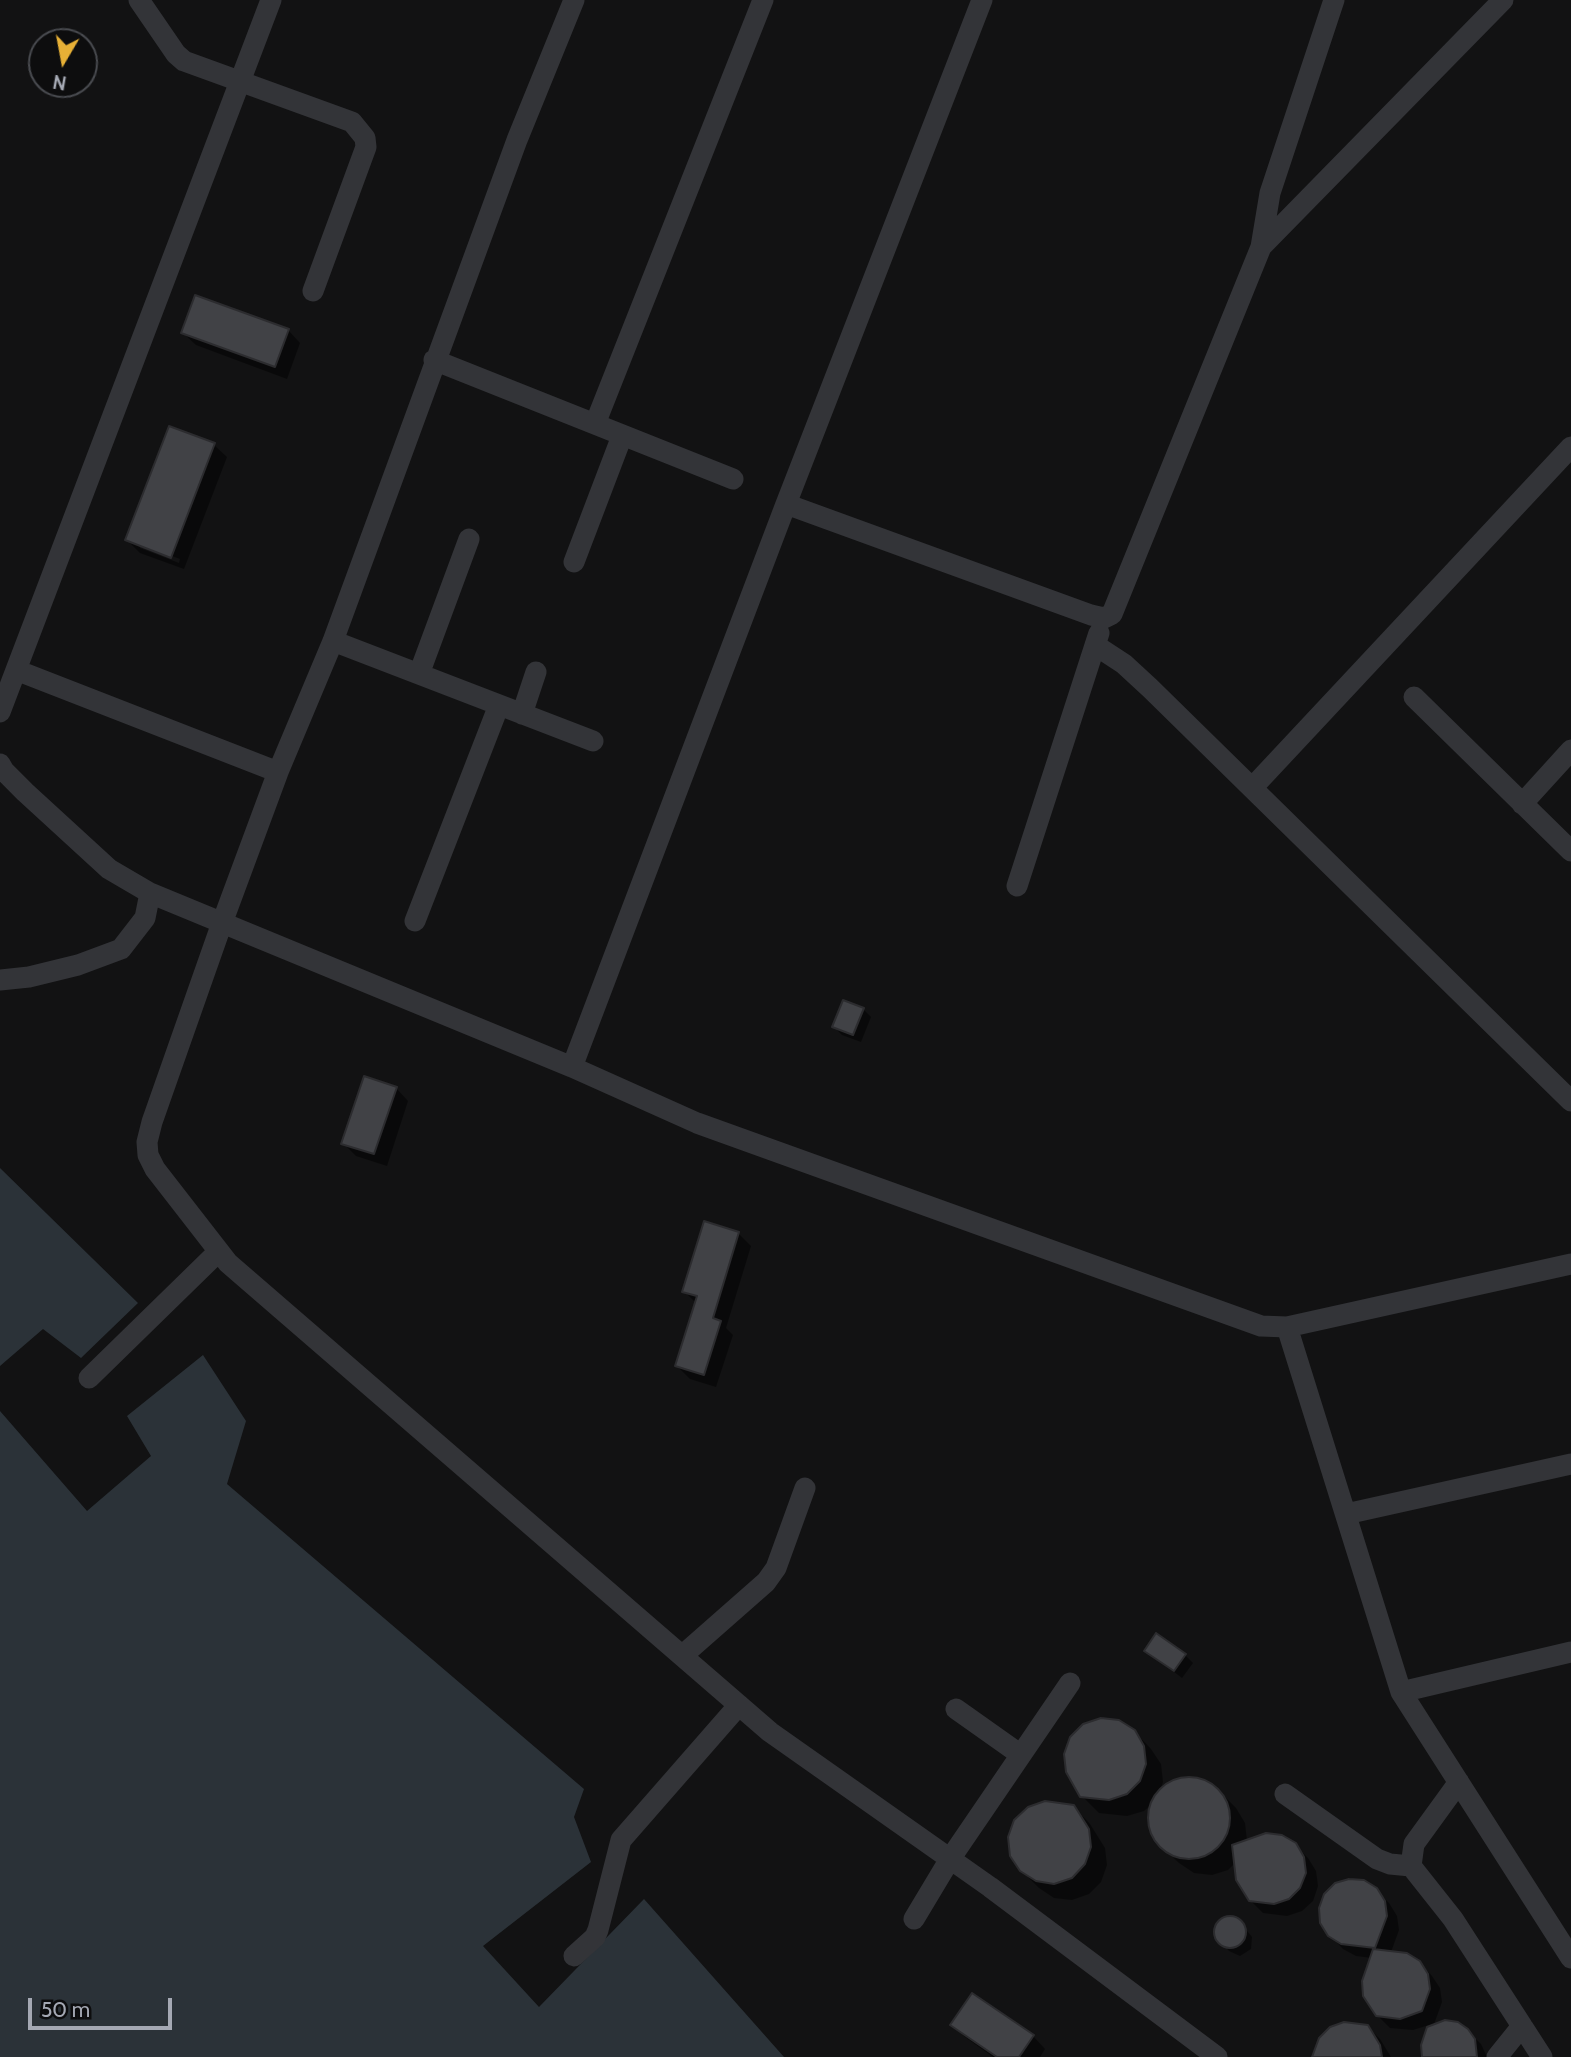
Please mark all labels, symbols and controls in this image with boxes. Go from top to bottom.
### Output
north arrow [28,28,98,98]
text: N [51,70,68,95]
scale bar [32,1983,175,2027]
text: 50 m [41,1997,90,2022]

